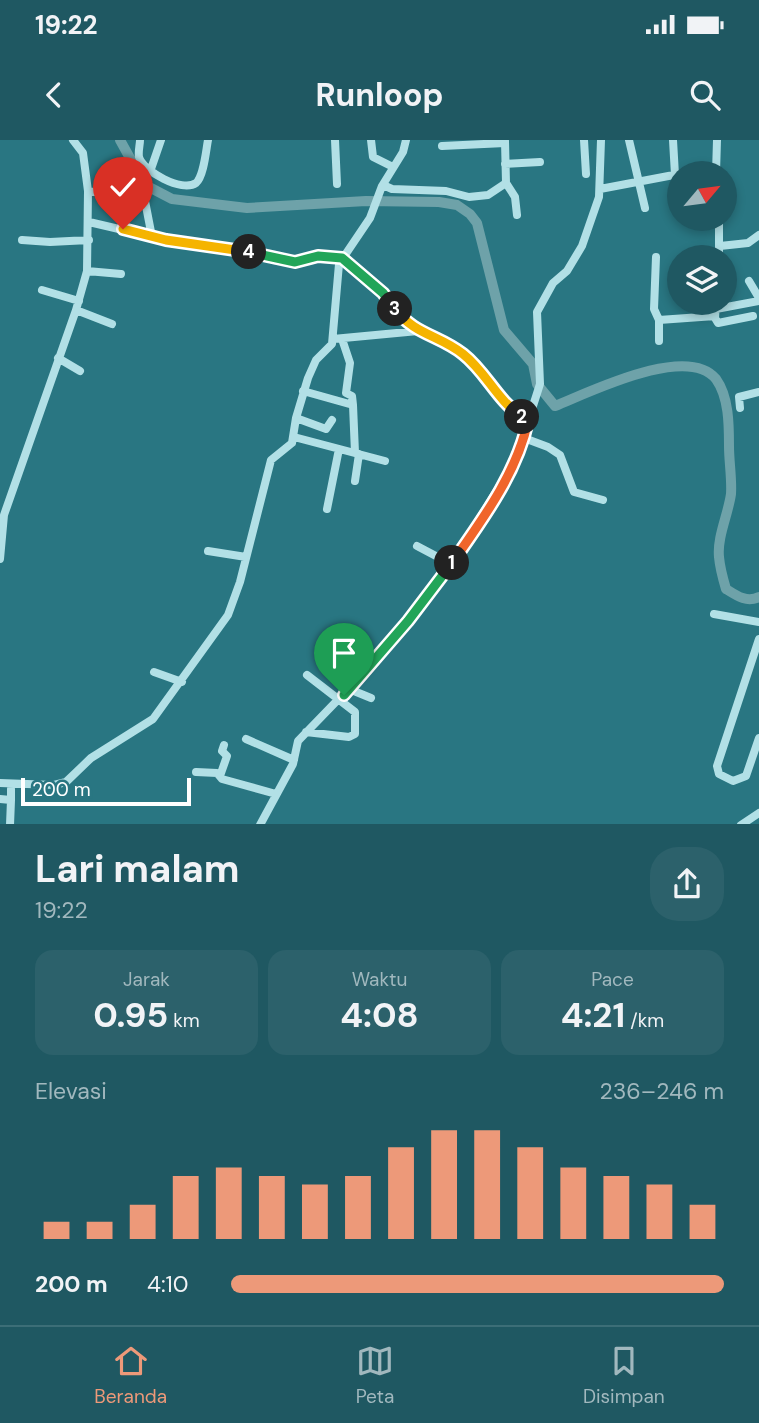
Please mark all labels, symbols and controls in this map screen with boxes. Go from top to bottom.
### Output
text: 19:22 [35,8,98,42]
text: Runloop [315,74,444,116]
icon: back [35,76,73,114]
icon: search [686,76,724,114]
pin [93,157,153,229]
north arrow [667,161,737,231]
map controls [667,161,737,315]
icon: check [104,168,142,206]
pin: 4 [232,234,266,270]
text: 4 [242,239,255,264]
button: layers [667,245,737,315]
pin: 3 [378,292,412,326]
text: 3 [389,296,400,321]
pin: 2 [504,400,540,434]
text: 2 [516,404,527,429]
pin: 1 [434,546,470,580]
text: 1 [448,550,455,575]
pin [314,623,374,695]
icon: arrive [325,634,363,672]
scale bar [21,776,191,807]
text: 200 m [32,777,91,802]
text: Lari malam [35,844,240,894]
button: share [650,847,724,921]
text: 19:22 [35,895,88,925]
text: Jarak [123,967,170,992]
text: Waktu [352,967,407,992]
text: Pace [591,967,634,992]
text: 0.95 [93,992,168,1038]
text: 4:08 [340,992,419,1038]
text: 4:21 [561,992,625,1038]
text: km [168,1008,200,1033]
text: /km [625,1008,664,1033]
text: Elevasi [35,1076,107,1106]
text: 236–246 m [599,1076,724,1106]
text: 200 m [35,1269,108,1299]
text: 4:10 [147,1269,189,1299]
tab: Beranda [94,1342,167,1409]
tab: Peta [356,1342,394,1409]
tab: Disimpan [583,1342,665,1409]

